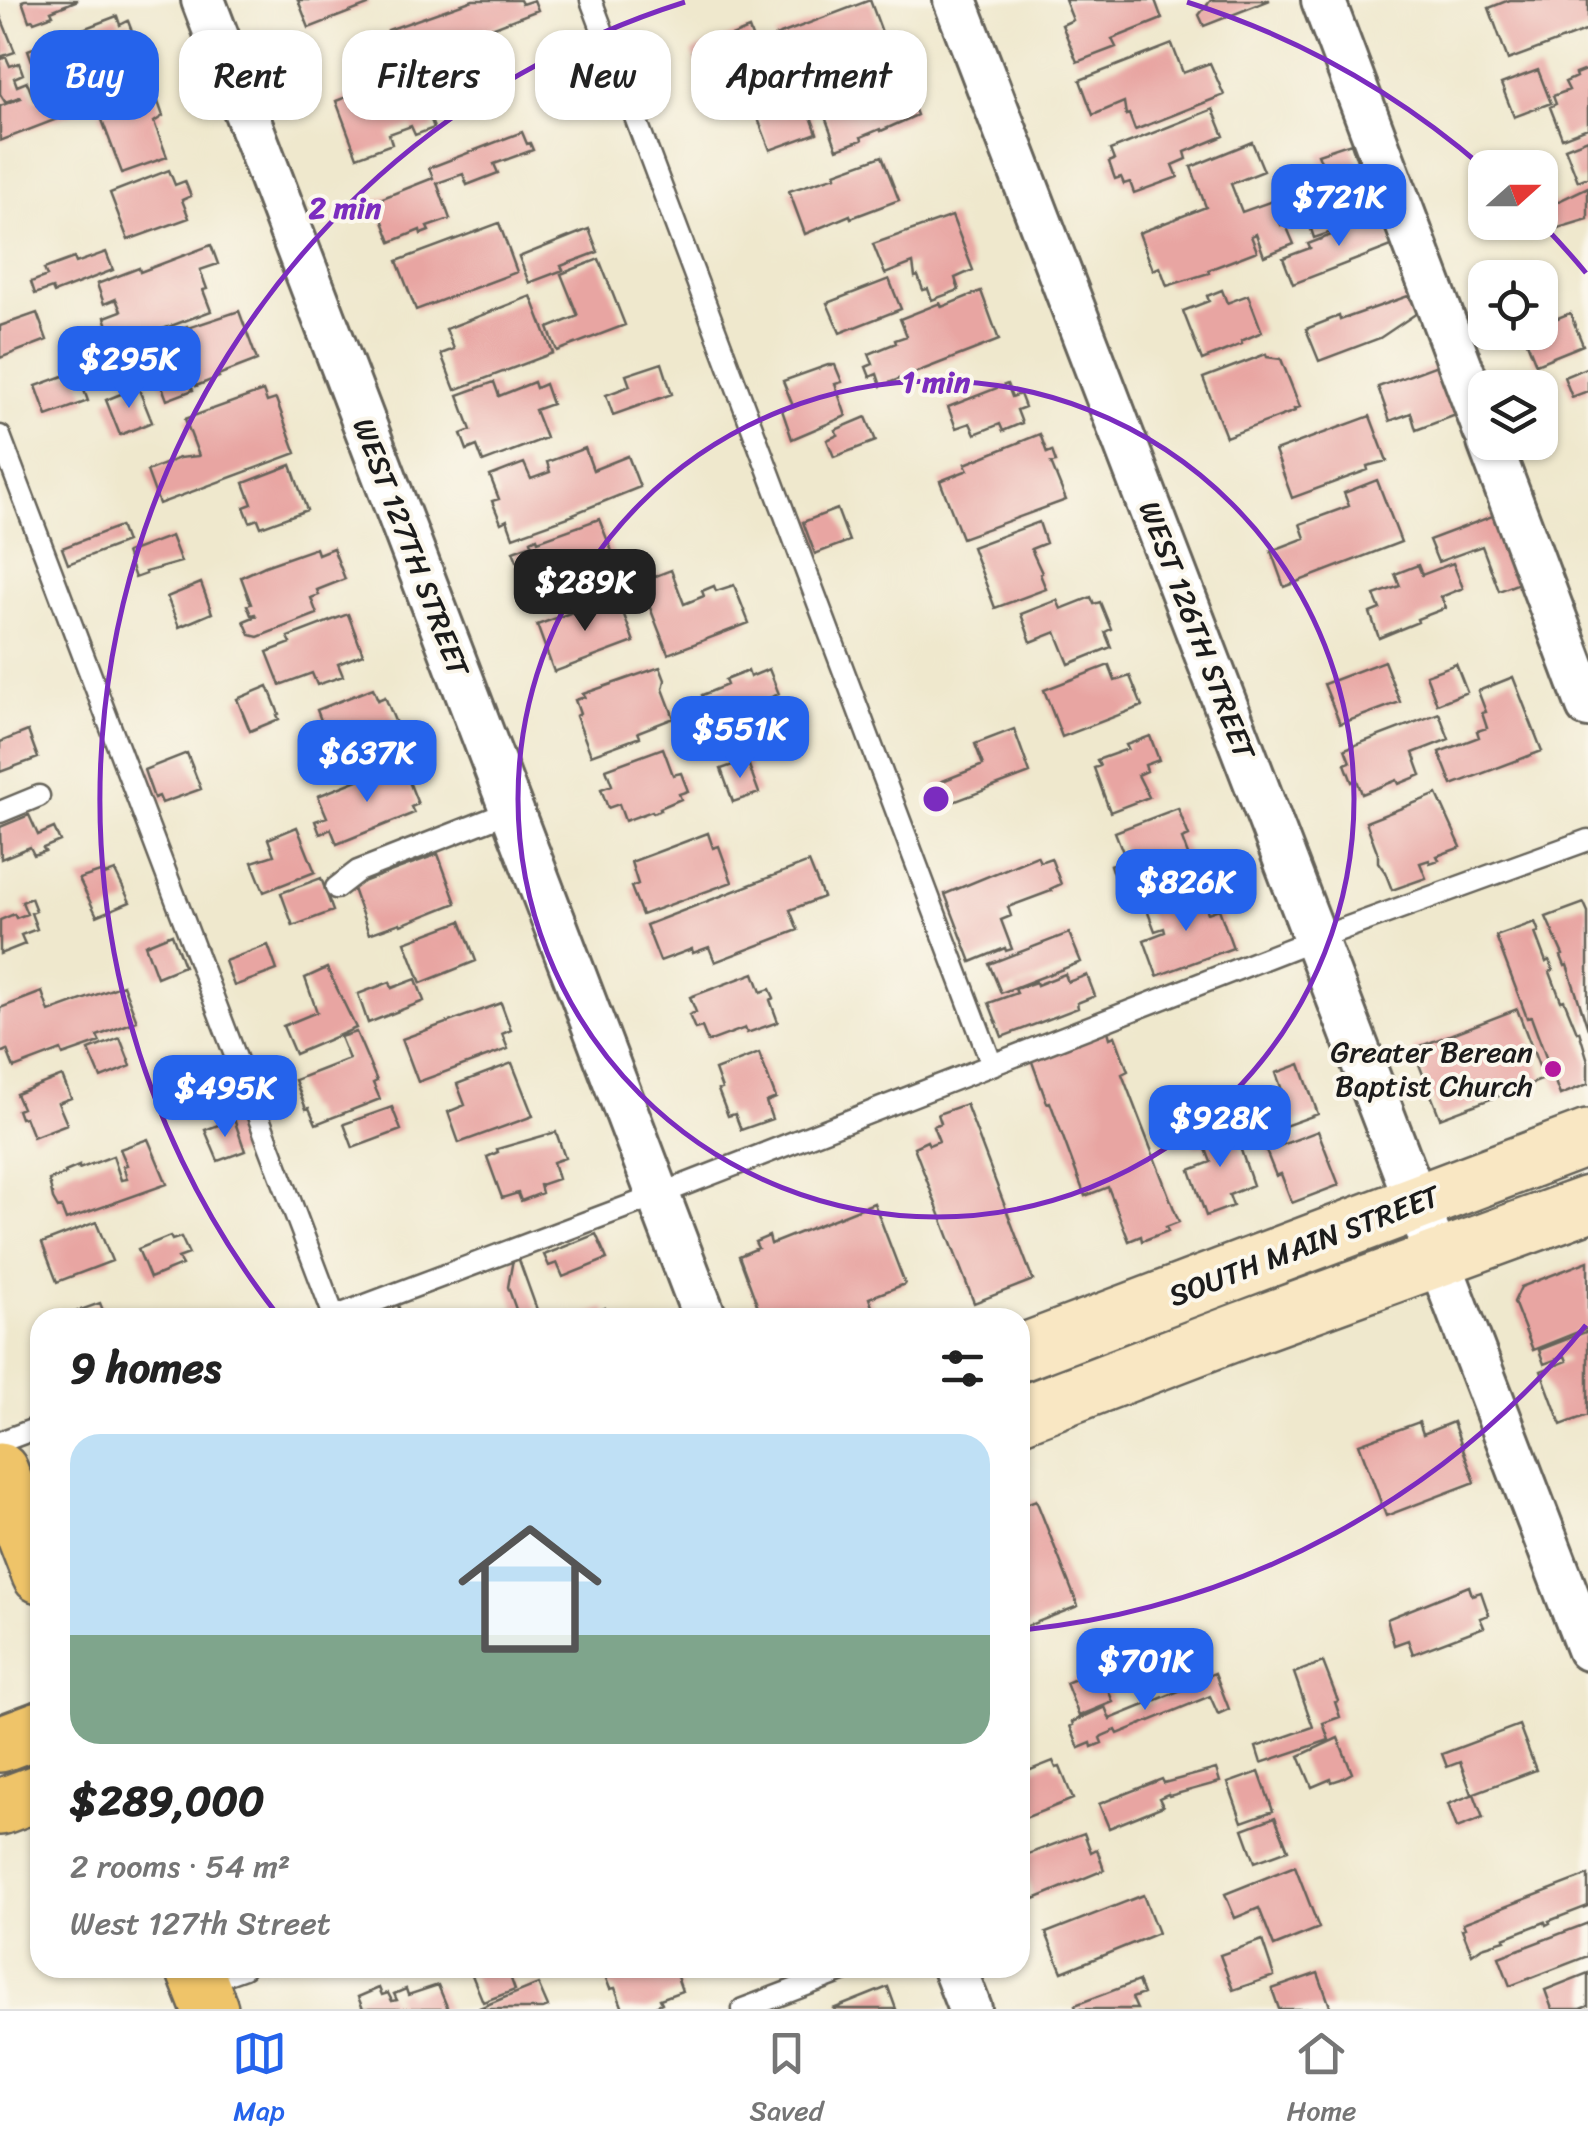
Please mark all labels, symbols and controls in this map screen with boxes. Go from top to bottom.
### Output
chip: Buy [30,30,159,120]
chip: Rent [179,30,322,120]
chip: Filters [342,30,515,120]
chip: New [535,30,671,120]
chip: Apartment [691,30,927,120]
north arrow [1468,150,1558,240]
map controls [1468,150,1558,460]
pin: $721K [1269,164,1409,249]
text: $721K [1293,168,1385,225]
text: 2 min [309,181,382,235]
button: locate [1468,260,1558,350]
pin: $295K [59,326,199,411]
text: $295K [80,330,178,387]
text: 1 min [902,355,971,409]
button: layers [1468,370,1558,460]
street label: WEST 127TH STREET [337,410,486,686]
street label: WEST 126TH STREET [1123,493,1272,769]
pin: $289K [515,549,655,634]
text: $289K [536,553,634,610]
pin: $551K [670,696,810,781]
text: $551K [693,700,787,757]
pin: $637K [297,720,437,805]
text: $637K [319,724,415,781]
centre of rings [918,781,954,817]
pin: $826K [1116,849,1256,934]
text: $826K [1138,853,1234,910]
place label: Greater Berean Baptist Church [1331,1025,1533,1113]
pin: $495K [155,1055,295,1140]
marker: Greater Berean Baptist Church [1542,1058,1564,1080]
text: $495K [175,1059,275,1116]
pin: $928K [1150,1085,1290,1170]
text: $928K [1171,1089,1269,1146]
street label: SOUTH MAIN STREET [1160,1169,1449,1323]
text: 9 homes [70,1331,221,1405]
icon: filters [935,1341,990,1396]
icon: home [440,1499,620,1679]
pin: $701K [1075,1628,1215,1713]
text: $701K [1098,1632,1192,1689]
text: $289,000 [70,1764,265,1838]
text: 2 rooms · 54 m² [70,1838,290,1895]
text: West 127th Street [70,1895,331,1952]
tab: Map [232,2026,287,2135]
tab: Saved [750,2026,823,2135]
tab: Home [1287,2026,1356,2135]

